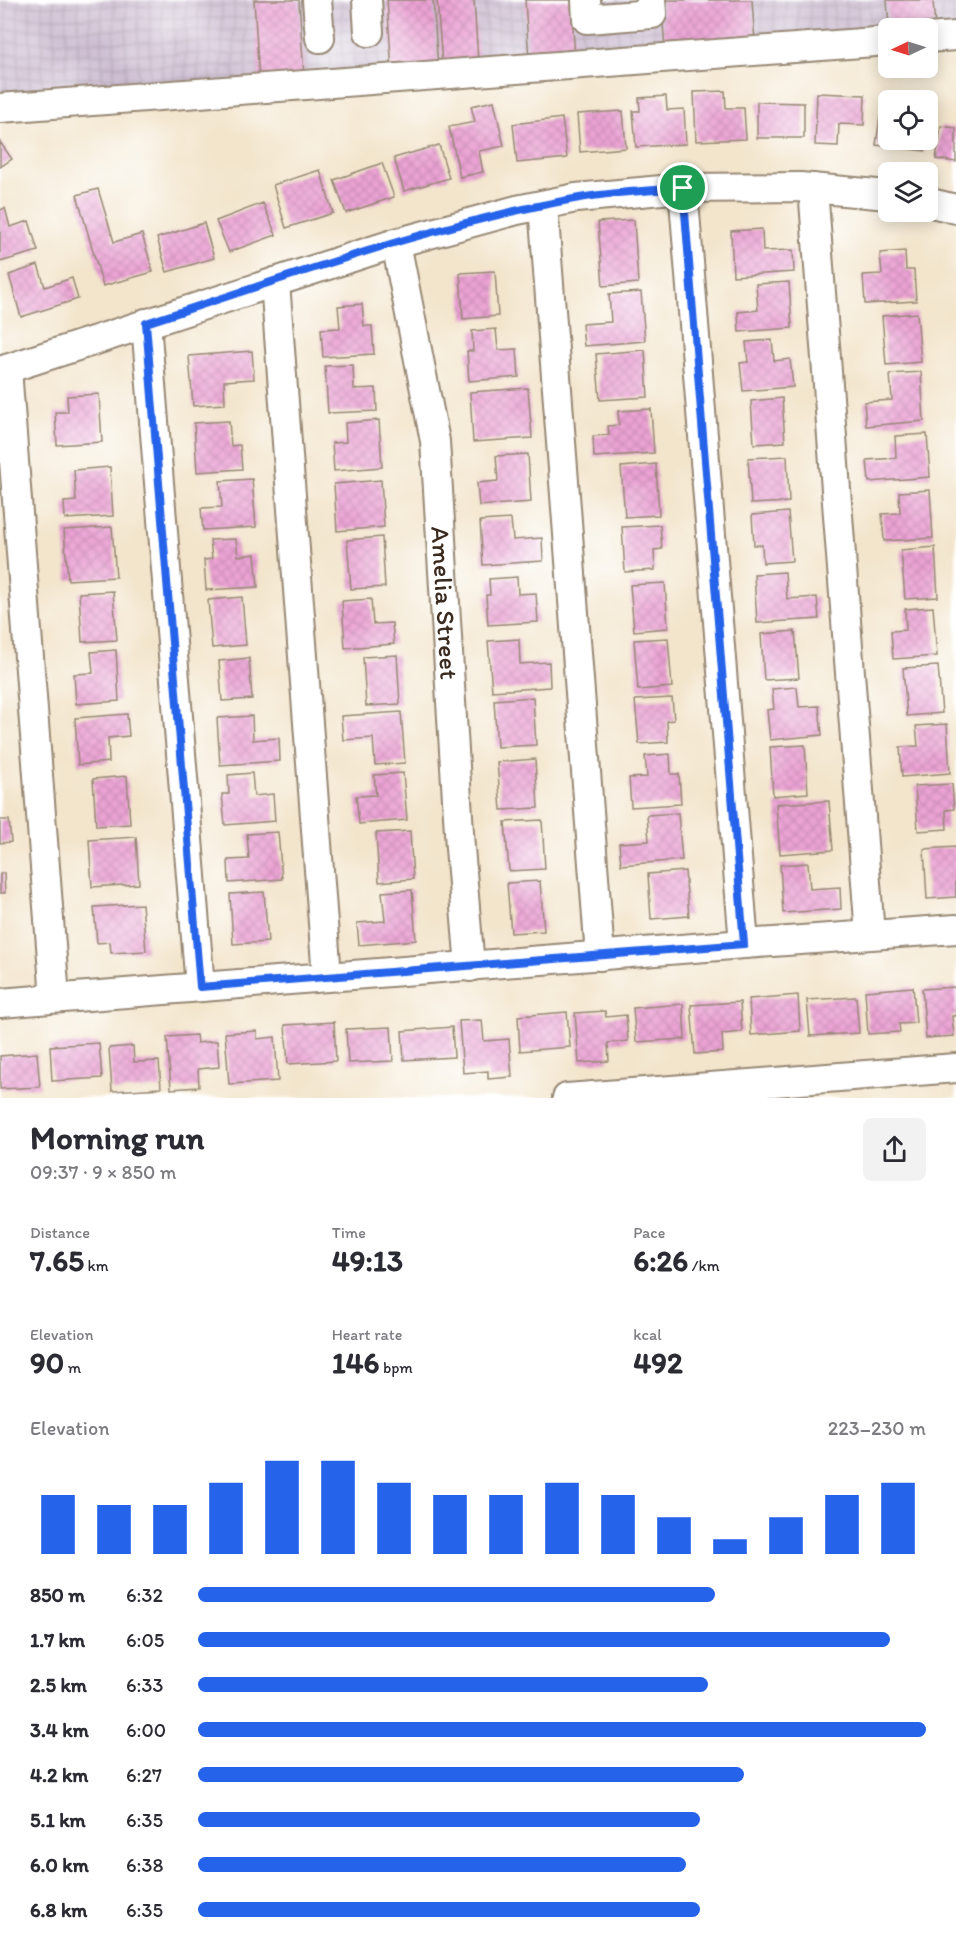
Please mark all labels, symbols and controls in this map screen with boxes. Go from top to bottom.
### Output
north arrow [878,18,938,78]
map controls [878,18,938,222]
button: locate [878,90,938,150]
pin [657,162,708,213]
button: layers [878,162,938,222]
icon: arrive [666,171,699,204]
street label: Amelia Street [424,525,466,681]
text: Morning run [30,1118,205,1157]
button: share [863,1118,926,1181]
text: 09:37 · 9 × 850 m [30,1160,177,1184]
text: Distance [30,1223,90,1242]
text: Time [332,1223,366,1242]
text: Pace [633,1223,665,1242]
text: 7.65 [30,1242,84,1279]
text: 49:13 [332,1242,403,1279]
text: 6:26 [633,1242,688,1279]
text: km [84,1256,109,1275]
text: /km [688,1256,720,1275]
text: Elevation [30,1325,94,1344]
text: Heart rate [332,1325,402,1344]
text: kcal [633,1325,662,1344]
text: 90 [30,1344,64,1381]
text: 146 [332,1344,379,1381]
text: 492 [633,1344,683,1381]
text: m [64,1358,81,1377]
text: bpm [379,1358,413,1377]
text: Elevation [30,1416,109,1440]
text: 223–230 m [828,1416,926,1440]
text: 850 m [30,1583,85,1607]
text: 6:32 [126,1583,163,1607]
text: 1.7 km [30,1628,85,1652]
text: 6:05 [126,1628,164,1652]
text: 2.5 km [30,1673,87,1697]
text: 6:33 [126,1673,163,1697]
text: 3.4 km [30,1718,89,1742]
text: 6:00 [126,1718,166,1742]
text: 4.2 km [30,1763,88,1787]
text: 6:27 [126,1763,162,1787]
text: 5.1 km [30,1808,86,1832]
text: 6:35 [126,1808,163,1832]
text: 6.0 km [30,1853,89,1877]
text: 6:38 [126,1853,163,1877]
text: 6.8 km [30,1898,87,1922]
text: 6:35 [126,1898,163,1922]

